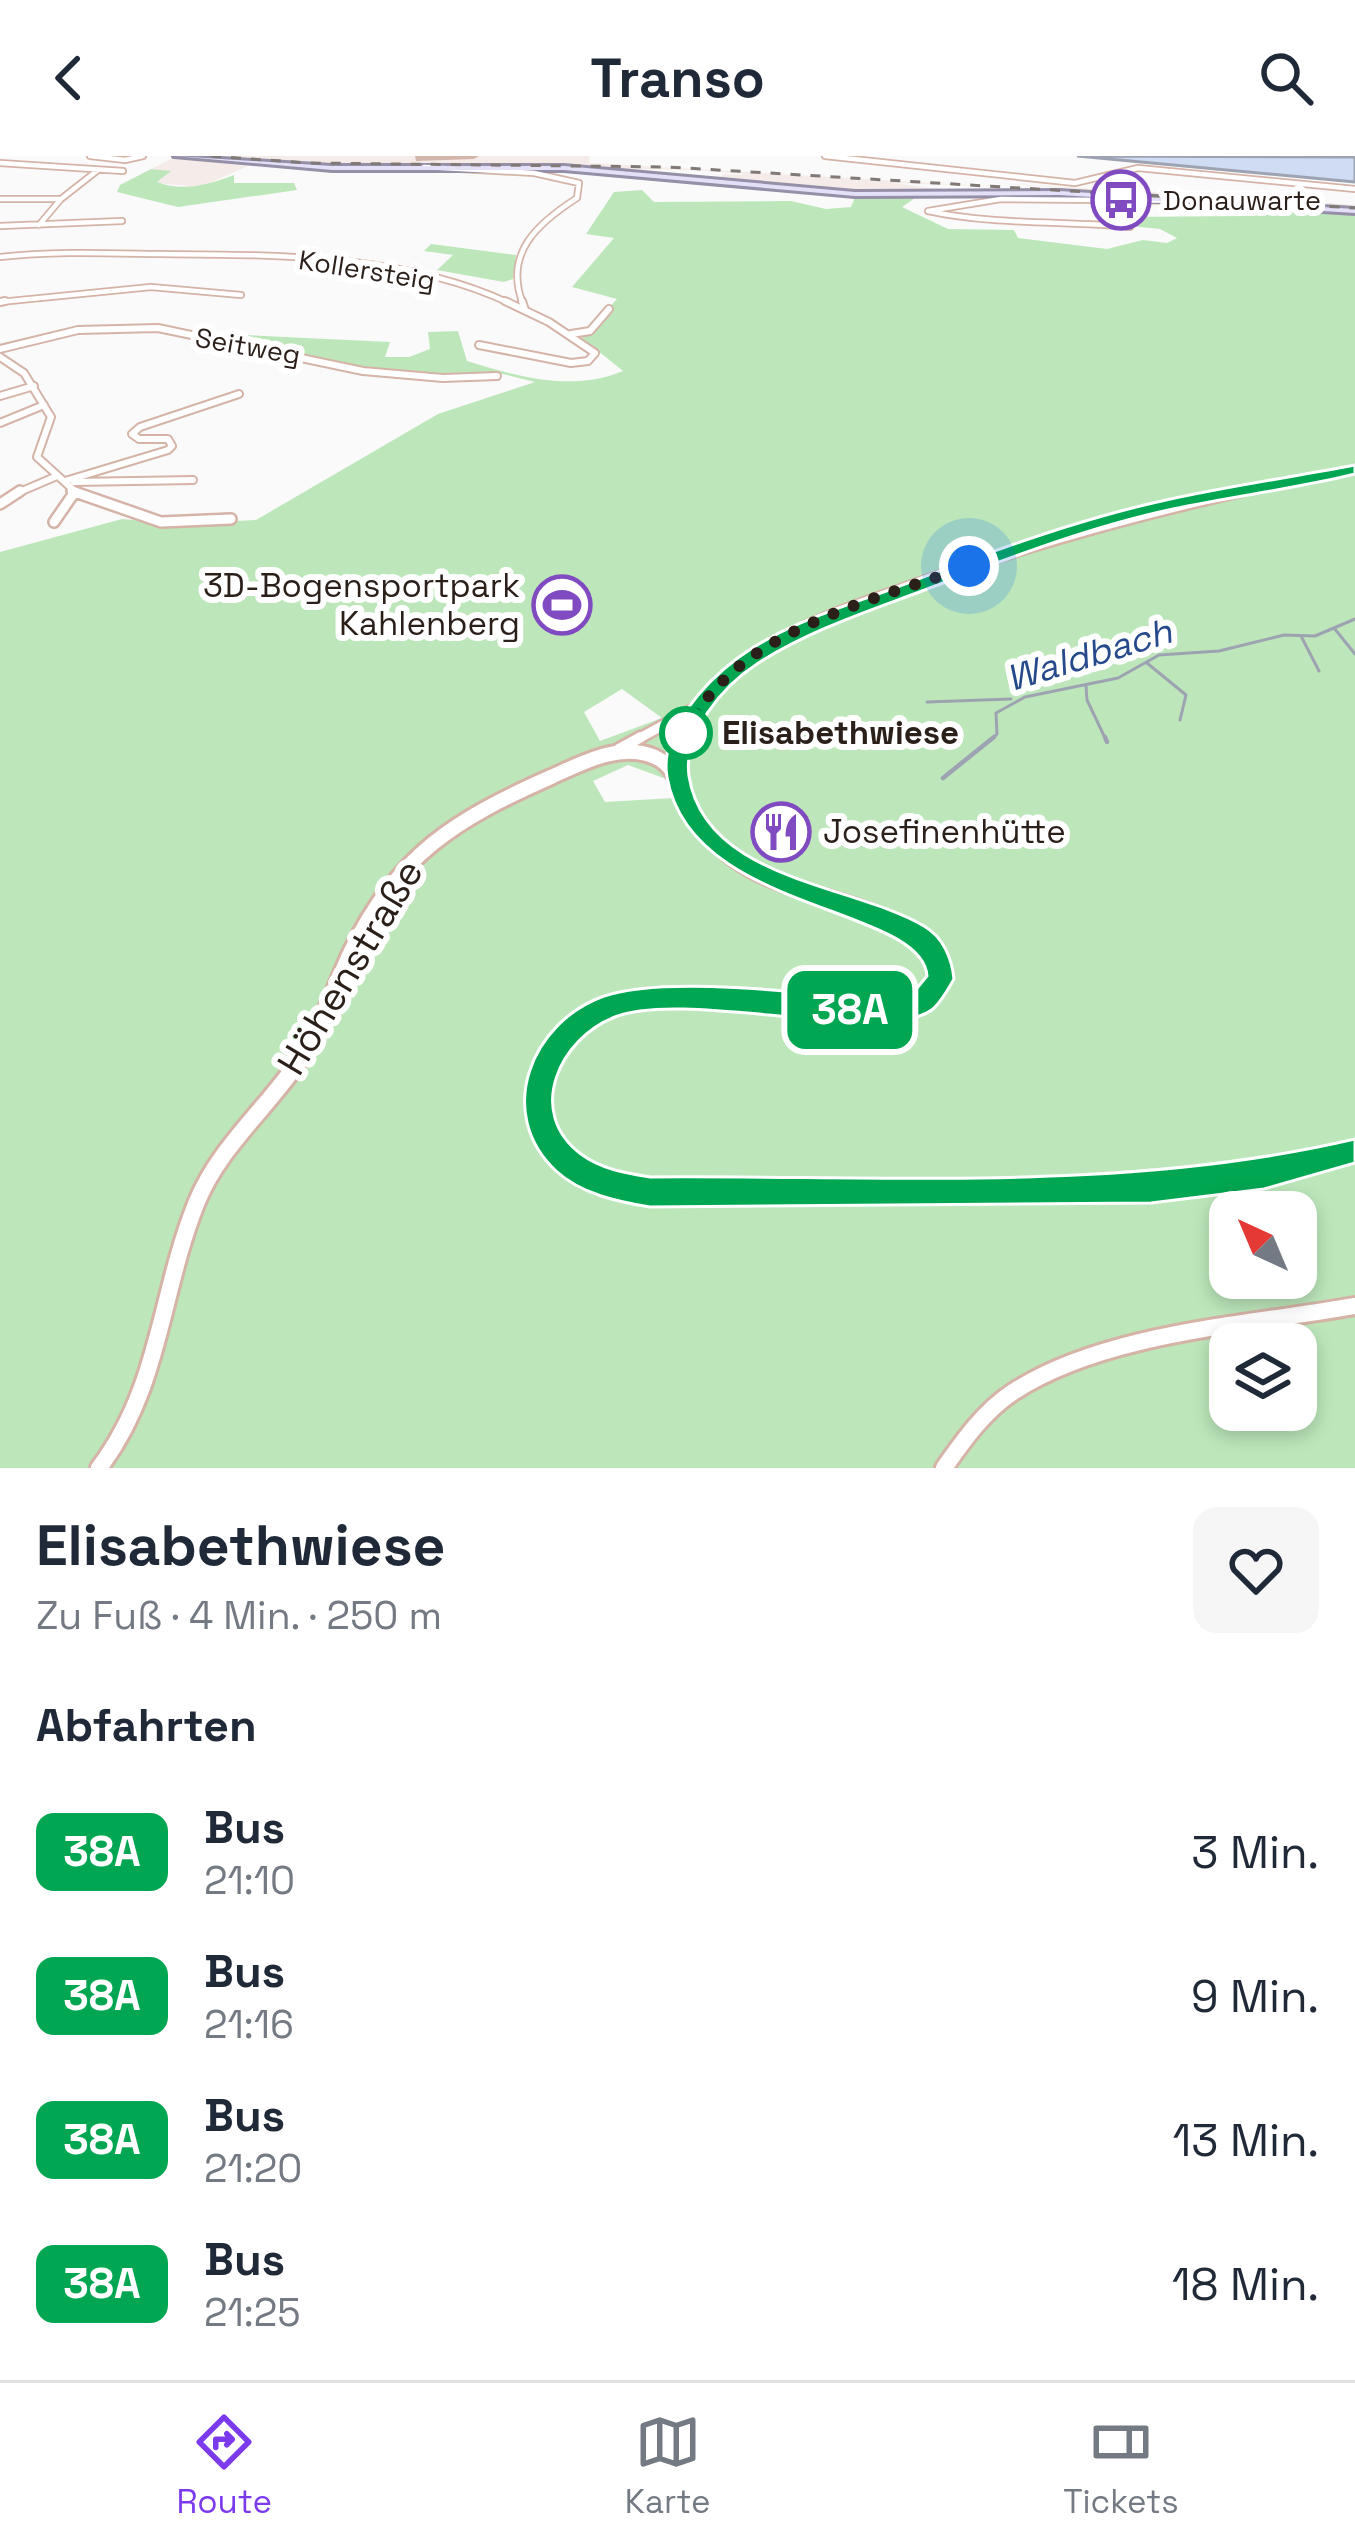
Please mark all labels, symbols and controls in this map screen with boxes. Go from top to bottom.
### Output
text: Transo [590,44,765,113]
icon: back [36,45,102,111]
icon: search [1253,45,1319,111]
bus stop icon: Donauwarte [1090,169,1152,231]
place label: Donauwarte [1163,183,1321,218]
street label: Kollersteig [296,242,438,298]
street label: Seitweg [193,320,303,372]
your location [939,536,999,596]
place label: 3D-Bogensportpark Kahlenberg [203,565,520,645]
sports icon: 3D-Bogensportpark Kahlenberg [531,574,593,636]
water label: Waldbach [1001,608,1178,702]
marker: Elisabethwiese [661,708,711,758]
place label: Elisabethwiese [722,712,959,754]
restaurant icon: Josefinenhütte [750,801,812,863]
place label: Josefinenhütte [823,811,1066,853]
street label: Höhenstraße [267,850,433,1084]
line badge: 38A [781,971,919,1049]
text: 38A [811,983,889,1036]
north arrow [1209,1191,1317,1299]
map controls [1209,1191,1317,1431]
button: layers [1209,1323,1317,1431]
button: heart [1193,1507,1319,1633]
text: Elisabethwiese [36,1509,445,1582]
text: Zu Fuß · 4 Min. · 250 m [36,1591,442,1640]
text: Abfahrten [36,1697,257,1754]
text: Bus [204,1799,285,1856]
text: 3 Min. [1191,1824,1319,1881]
text: 38A [63,1825,141,1878]
text: 21:10 [204,1856,295,1905]
text: Bus [204,1943,285,2000]
text: 9 Min. [1191,1968,1319,2025]
text: 38A [63,1969,141,2022]
text: 21:16 [204,2000,294,2049]
text: Bus [204,2087,285,2144]
text: 13 Min. [1173,2112,1319,2169]
text: 38A [63,2113,141,2166]
text: 21:20 [204,2144,302,2193]
text: Bus [204,2231,285,2288]
text: 18 Min. [1172,2256,1319,2313]
text: 38A [63,2257,141,2310]
text: 21:25 [204,2288,301,2337]
tab: Route [176,2409,272,2523]
tab: Karte [625,2409,710,2523]
tab: Tickets [1063,2409,1179,2523]

